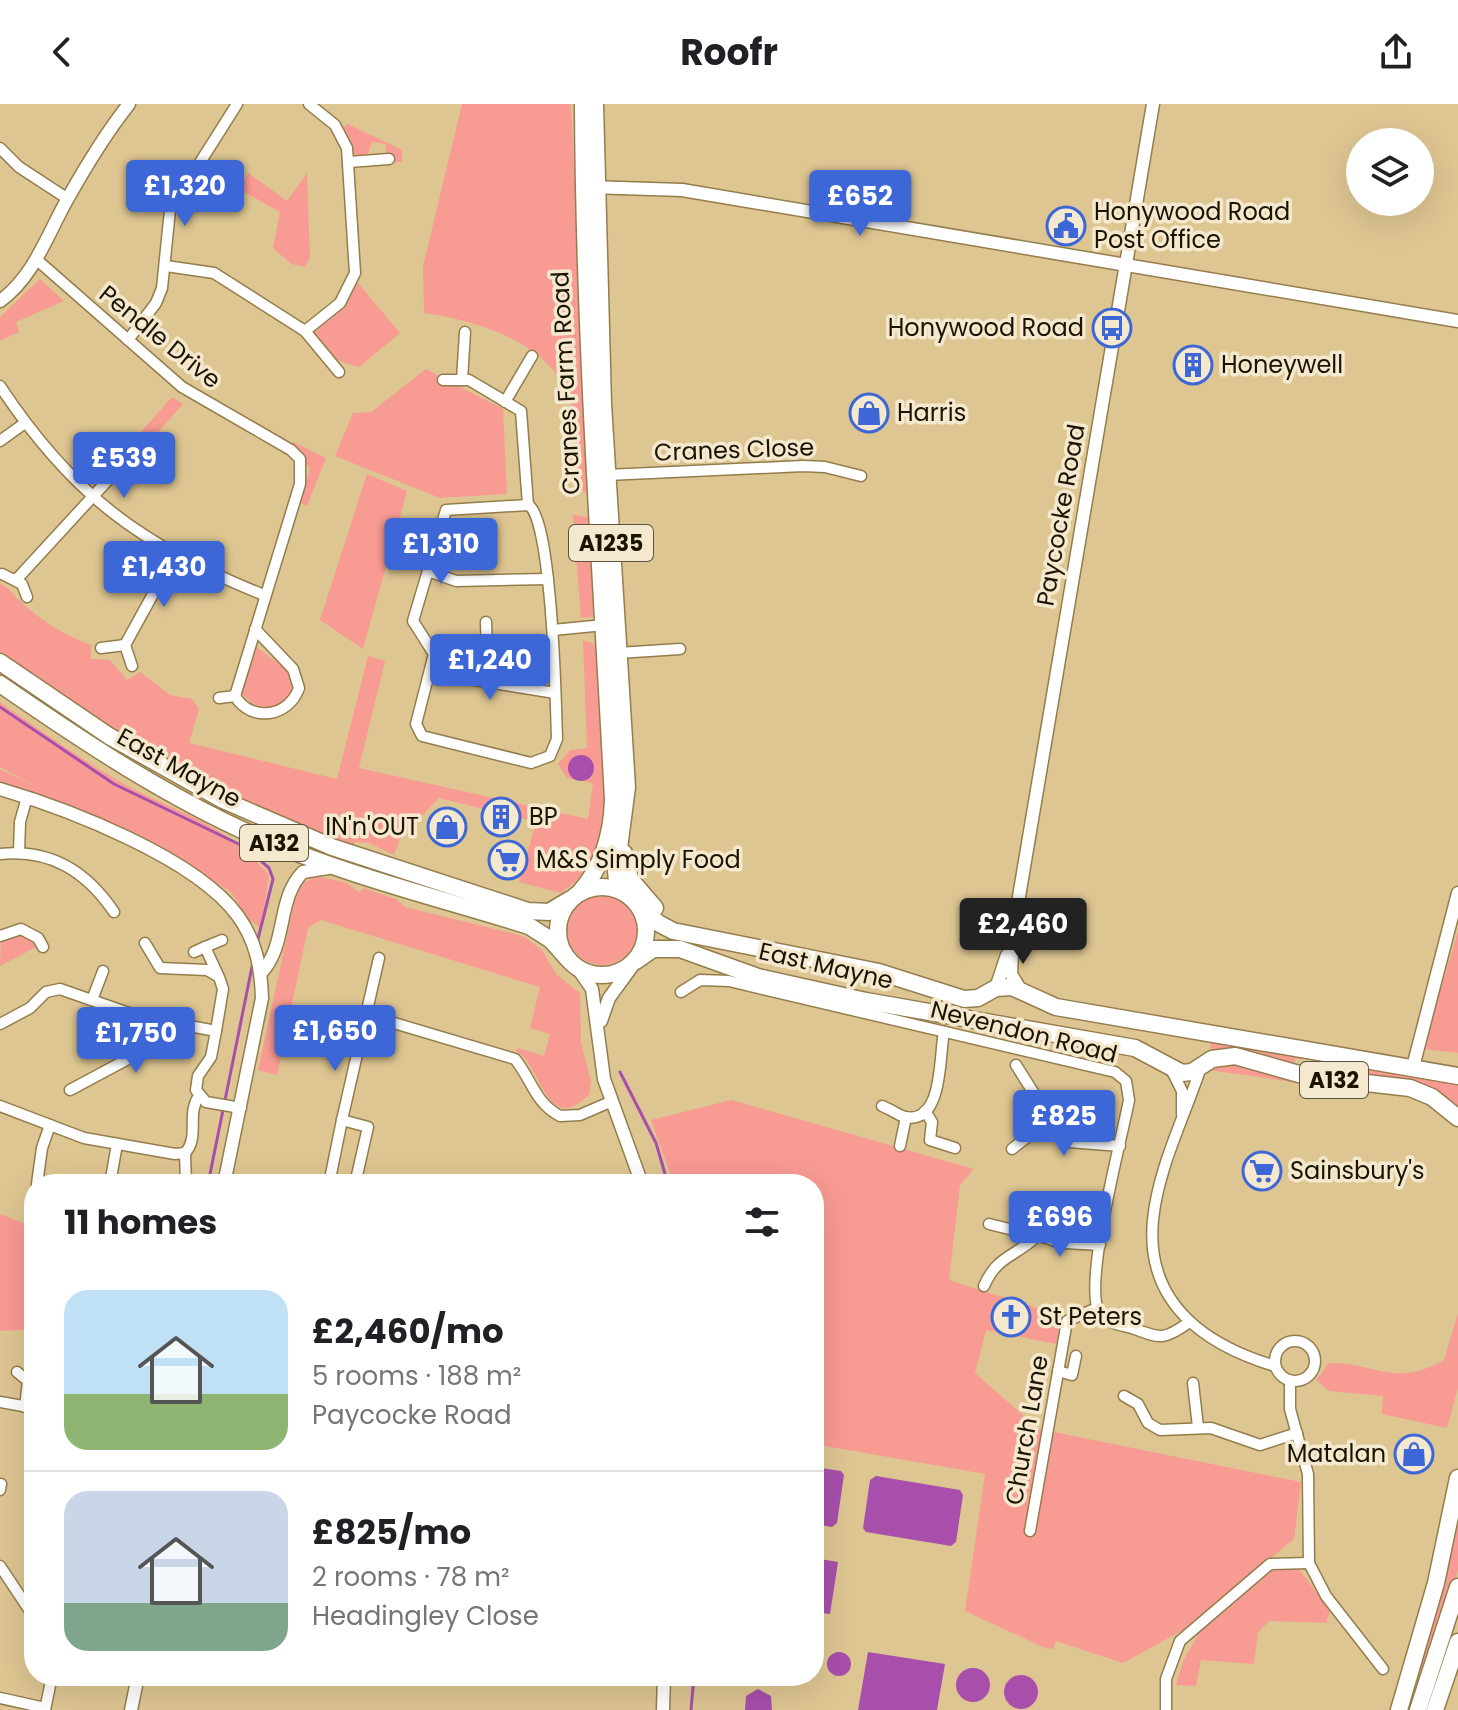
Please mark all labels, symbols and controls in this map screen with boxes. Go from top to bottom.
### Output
text: Roofr [680,27,778,78]
icon: back [40,30,84,74]
icon: share [1374,30,1418,74]
map controls [1346,128,1434,216]
button: layers [1346,128,1434,216]
pin: £1,320 [120,160,250,228]
text: £1,320 [144,168,226,204]
pin: £652 [813,170,907,238]
text: £652 [827,178,893,214]
place label: Honywood Road Post Office [1094,195,1290,256]
public building icon: Honywood Road Post Office [1045,205,1087,247]
street label: Cranes Farm Road [543,270,588,496]
street label: Pendle Drive [93,277,228,396]
bus stop icon: Honywood Road [1091,307,1133,349]
place label: Honywood Road [888,311,1084,344]
building icon: Honeywell [1172,344,1214,386]
place label: Honeywell [1221,348,1343,381]
shop icon: Harris [848,392,890,434]
place label: Harris [897,396,966,429]
street label: Paycocke Road [1028,421,1093,608]
street label: Cranes Close [653,430,815,469]
pin: £539 [77,432,171,500]
text: £539 [91,440,157,476]
pin: £1,310 [376,518,506,586]
road number: A1235 [569,525,653,561]
text: £1,310 [403,526,479,562]
pin: £1,430 [99,541,229,609]
text: £1,430 [122,549,206,585]
pin: £1,240 [425,634,555,702]
text: £1,240 [448,642,532,678]
street label: East Mayne [111,720,247,815]
building icon: BP [480,796,522,838]
place label: BP [529,800,558,833]
shop icon: IN'n'OUT [426,806,468,848]
place label: IN'n'OUT [325,810,419,843]
road number: A132 [240,825,308,861]
supermarket icon: M&S Simply Food [487,839,529,881]
place label: M&S Simply Food [536,843,741,876]
pin: £2,460 [958,898,1088,966]
text: £2,460 [978,906,1068,942]
street label: East Mayne [756,934,897,997]
street label: Nevendon Road [927,992,1121,1071]
pin: £1,650 [270,1005,400,1073]
pin: £1,750 [71,1007,201,1075]
text: £1,650 [293,1013,377,1049]
text: £1,750 [95,1015,177,1051]
road number: A132 [1300,1062,1368,1098]
pin: £825 [1017,1090,1111,1158]
text: £825 [1031,1098,1097,1134]
supermarket icon: Sainsbury's [1241,1150,1283,1192]
place label: Sainsbury's [1290,1154,1425,1187]
pin: £696 [1013,1191,1107,1259]
text: 11 homes [64,1198,217,1246]
text: £696 [1027,1199,1093,1235]
icon: filters [740,1200,784,1244]
church icon: St Peters [990,1296,1032,1338]
place label: St Peters [1039,1300,1142,1333]
text: £2,460/mo [312,1307,504,1355]
icon: home [128,1322,224,1418]
street label: Church Lane [997,1353,1056,1507]
text: 5 rooms · 188 m² [312,1358,521,1394]
text: Paycocke Road [312,1397,512,1433]
shop icon: Matalan [1393,1433,1435,1475]
place label: Matalan [1287,1437,1386,1470]
text: £825/mo [312,1508,471,1556]
icon: home [128,1523,224,1619]
text: 2 rooms · 78 m² [312,1559,510,1595]
text: Headingley Close [312,1598,539,1634]

